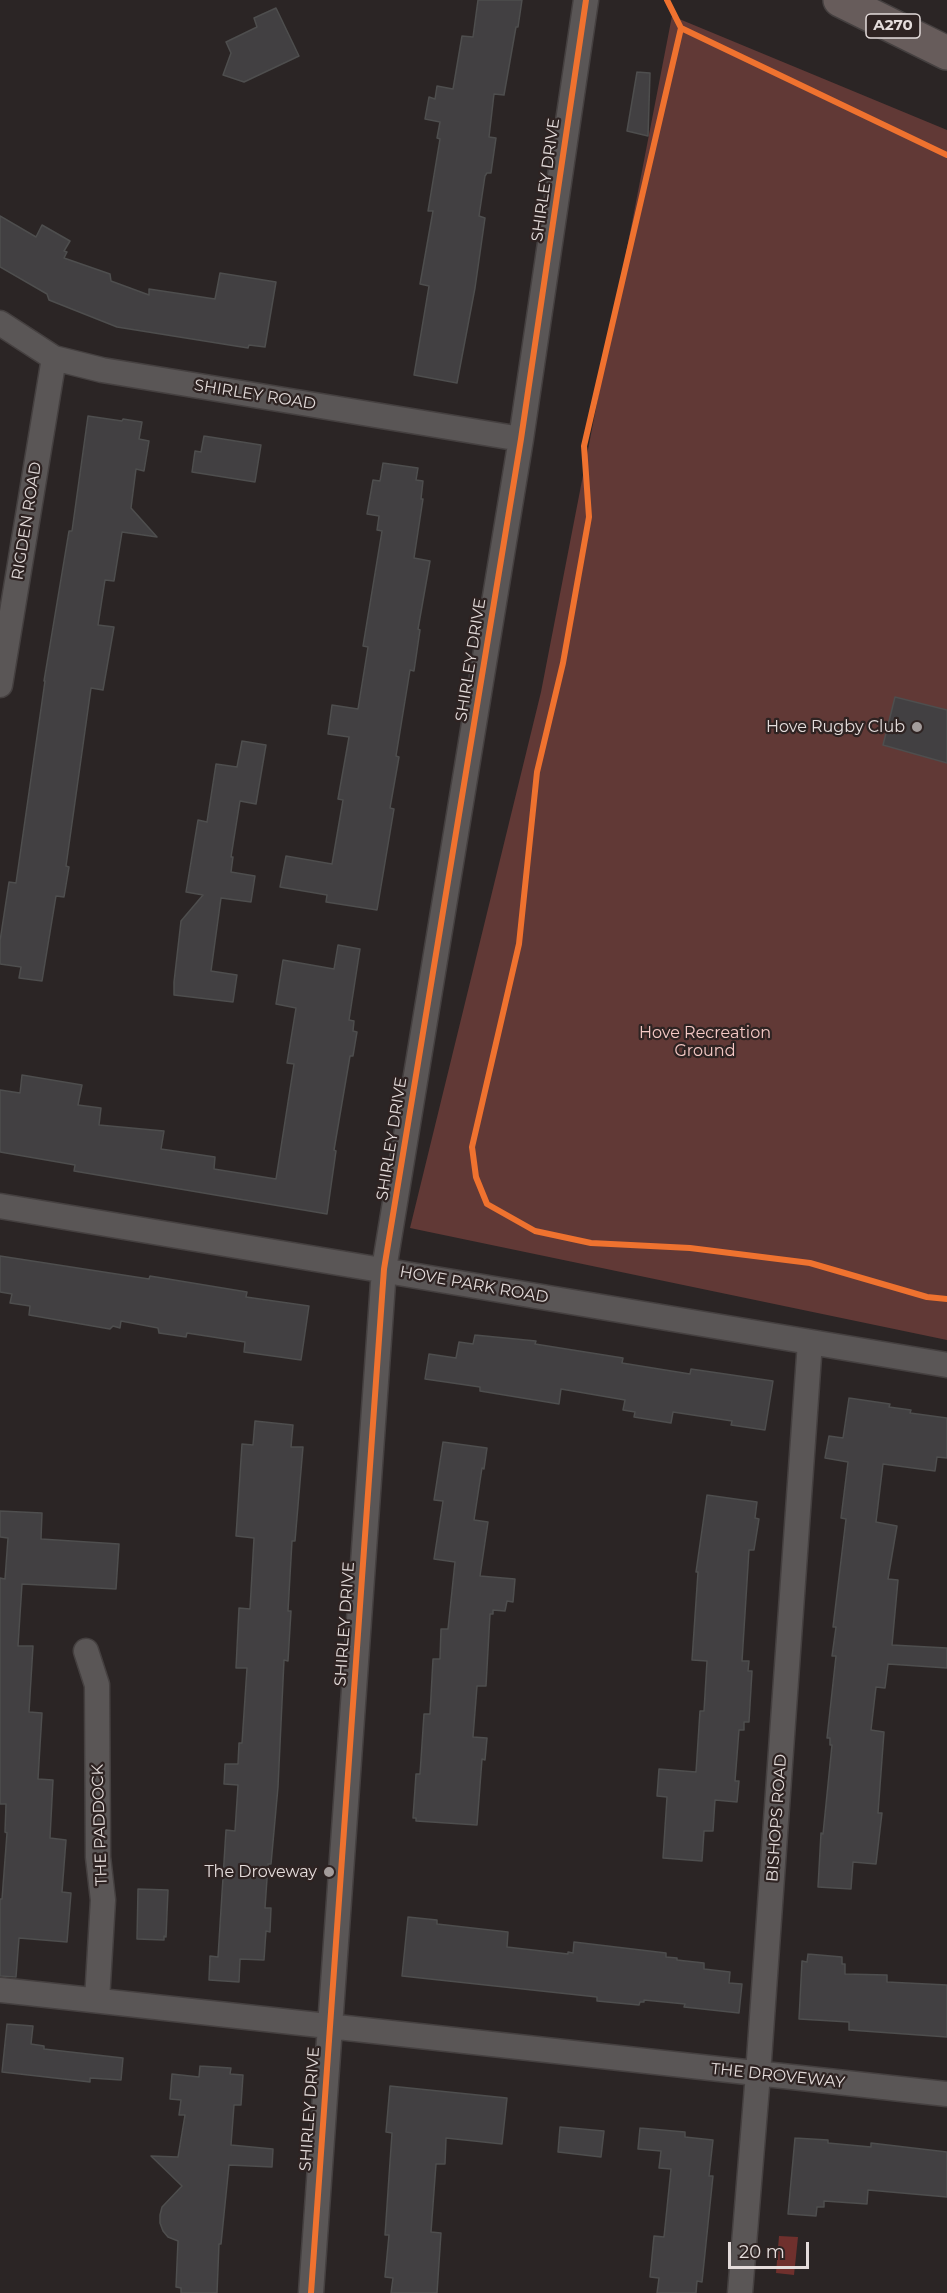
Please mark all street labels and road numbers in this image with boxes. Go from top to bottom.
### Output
road number: A270 [866,14,920,38]
street label: SHIRLEY DRIVE [528,117,564,243]
street label: SHIRLEY ROAD [193,376,317,414]
street label: RIGDEN ROAD [8,461,46,581]
street label: SHIRLEY DRIVE [452,597,490,723]
street label: SHIRLEY DRIVE [373,1076,411,1202]
street label: HOVE PARK ROAD [398,1262,550,1308]
street label: SHIRLEY DRIVE [331,1561,359,1687]
street label: BISHOPS ROAD [763,1753,791,1883]
street label: THE PADDOCK [88,1764,112,1886]
street label: SHIRLEY DRIVE [296,2046,324,2172]
street label: THE DROVEWAY [710,2059,846,2093]

